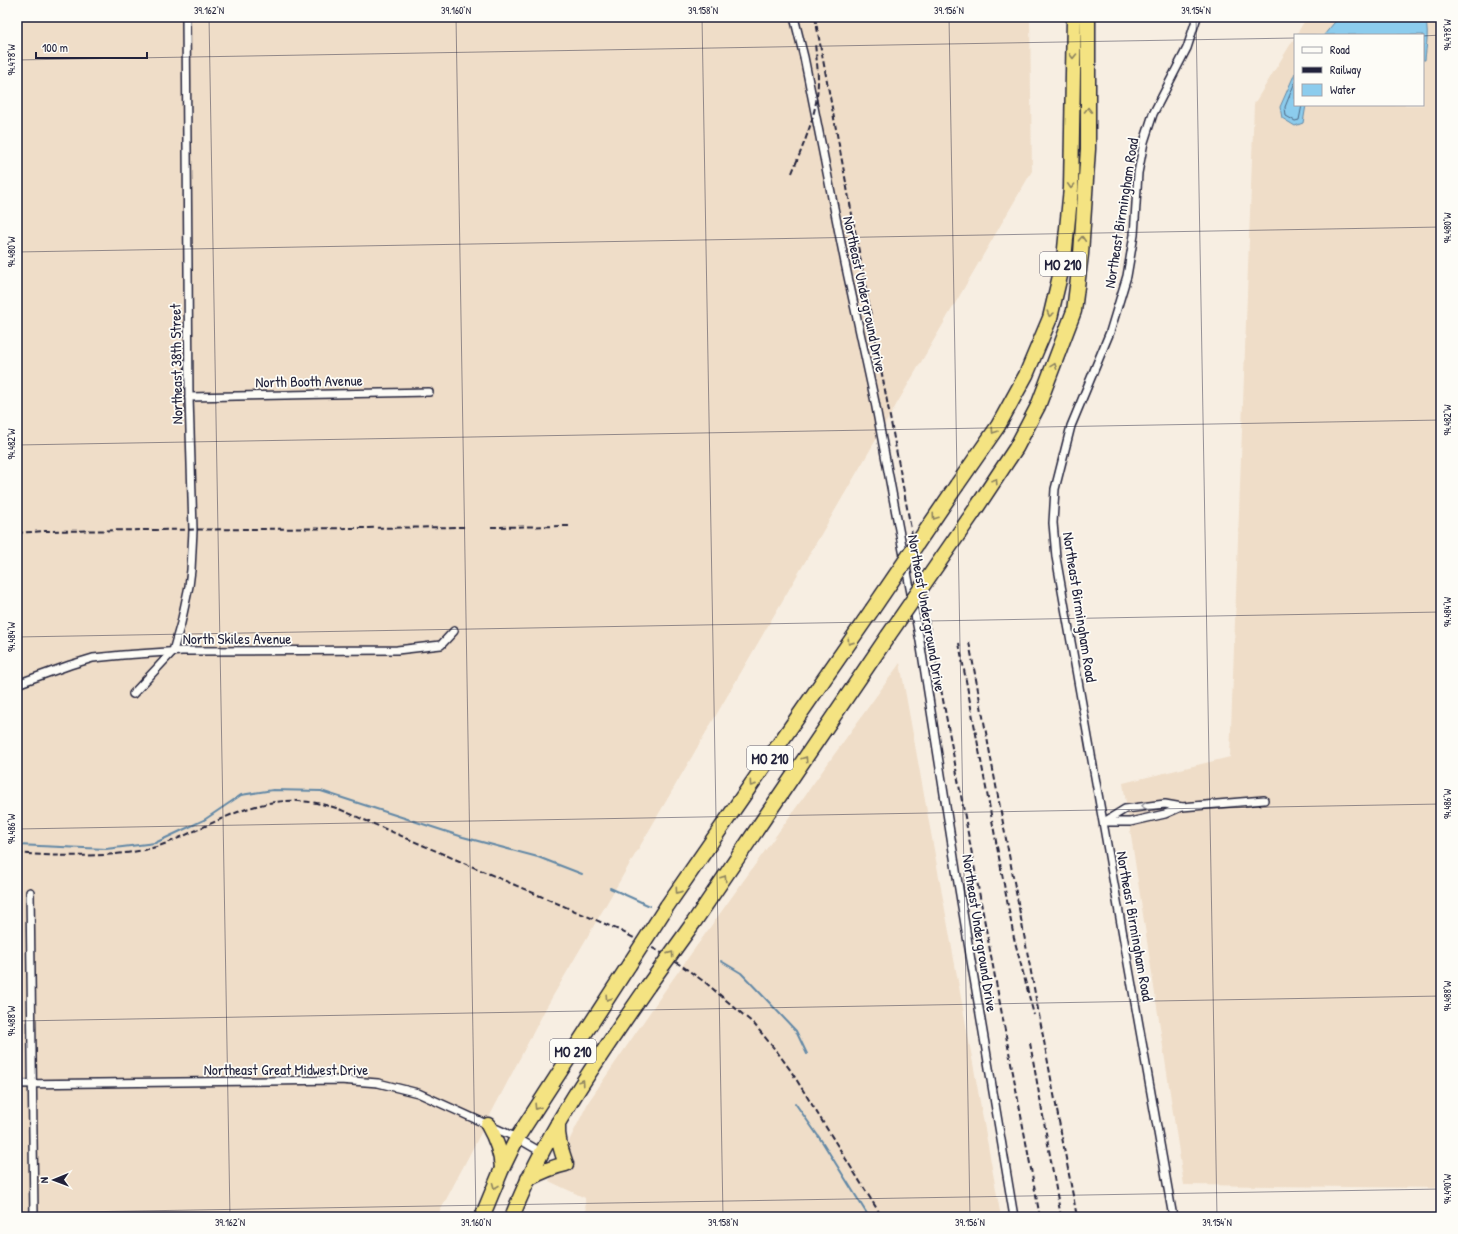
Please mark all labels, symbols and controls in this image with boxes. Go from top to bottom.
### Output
text: 39.162°N [194,4,224,17]
text: 39.160°N [441,4,471,17]
text: 39.158°N [688,4,718,17]
text: 39.156°N [934,4,964,17]
text: 39.154°N [1181,4,1211,17]
text: 94.478°W [1441,19,1454,51]
scale bar [36,34,147,60]
legend [1294,34,1424,106]
text: 100 m [42,39,68,56]
text: Road [1330,41,1350,58]
text: 94.478°W [5,44,18,76]
one-way arrow [1069,53,1077,59]
text: Railway [1330,61,1361,78]
text: Water [1330,81,1356,98]
one-way arrow [1084,107,1092,113]
street label: Northeast Birmingham Road [1099,136,1143,290]
one-way arrow [1067,183,1075,189]
text: 94.480°W [1441,212,1454,243]
street label: Northeast Underground Drive [838,214,892,374]
text: 94.480°W [5,236,18,267]
one-way arrow [1078,236,1087,242]
road number: MO 210 [1040,252,1086,276]
street label: Northeast 38th Street [164,303,188,424]
one-way arrow [1046,310,1055,317]
one-way arrow [1050,362,1058,369]
street label: North Booth Avenue [255,370,363,392]
text: 94.482°W [1441,404,1454,435]
one-way arrow [991,427,999,434]
text: 94.482°W [5,428,18,459]
one-way arrow [990,478,997,485]
one-way arrow [932,513,940,520]
street label: Northeast Birmingham Road [1058,530,1102,684]
street label: Northeast Underground Drive [903,533,951,693]
text: 94.484°W [1441,596,1454,627]
text: 94.484°W [5,621,18,652]
street label: North Skiles Avenue [183,628,291,649]
one-way arrow [848,638,855,645]
road number: MO 210 [747,746,793,770]
one-way arrow [800,756,808,763]
one-way arrow [749,780,757,787]
text: 94.486°W [1441,788,1454,819]
one-way arrow [1141,802,1147,811]
text: 94.486°W [5,813,18,844]
street label: Northeast Birmingham Road [1111,849,1159,1003]
street label: Northeast Underground Drive [957,853,1003,1013]
one-way arrow [719,875,727,882]
one-way arrow [675,887,683,894]
one-way arrow [666,952,673,959]
text: 94.488°W [1441,980,1454,1011]
one-way arrow [605,994,612,1001]
text: 94.488°W [5,1005,18,1036]
road number: MO 210 [550,1039,596,1063]
street label: Northeast Great Midwest Drive [204,1059,368,1080]
one-way arrow [577,1079,585,1086]
one-way arrow [534,1103,542,1110]
north arrow [34,1160,74,1200]
text: 94.490°W [1441,1173,1454,1204]
text: N [37,1177,51,1183]
one-way arrow [491,1182,499,1189]
text: 39.162°N [215,1216,245,1229]
text: 39.160°N [461,1216,491,1229]
text: 39.158°N [708,1216,738,1229]
text: 39.156°N [955,1216,985,1229]
text: 39.154°N [1202,1216,1232,1229]

